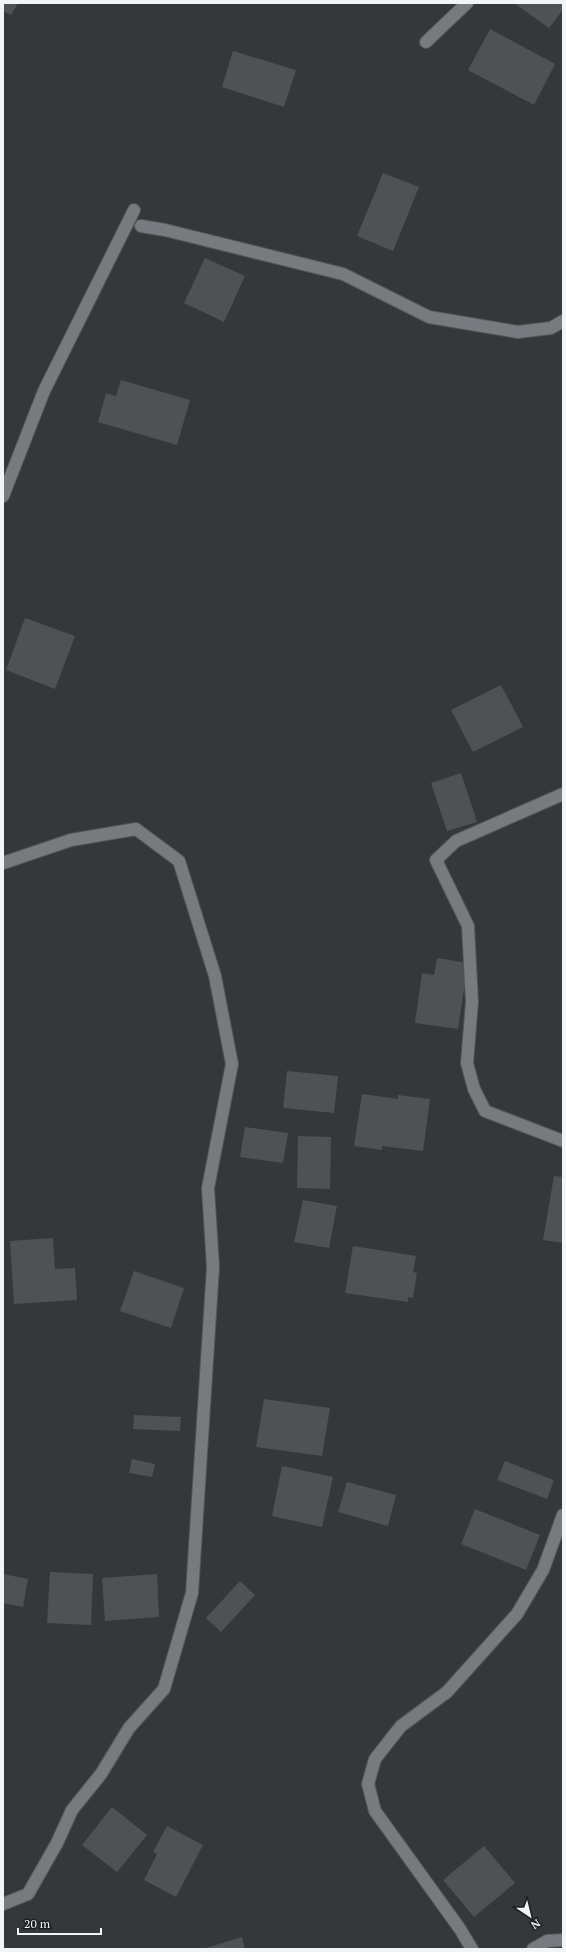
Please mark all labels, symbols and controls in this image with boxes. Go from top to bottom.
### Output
north arrow [510,1896,550,1936]
scale bar [18,1910,101,1936]
text: 20 m [24,1916,51,1931]
text: N [528,1916,543,1933]

